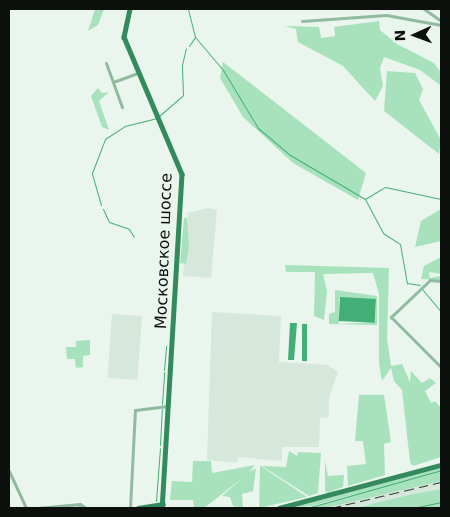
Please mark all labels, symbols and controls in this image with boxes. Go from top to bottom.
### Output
north arrow [390,10,440,60]
text: N [392,29,408,42]
street label: Московское шоссе [152,173,176,329]

